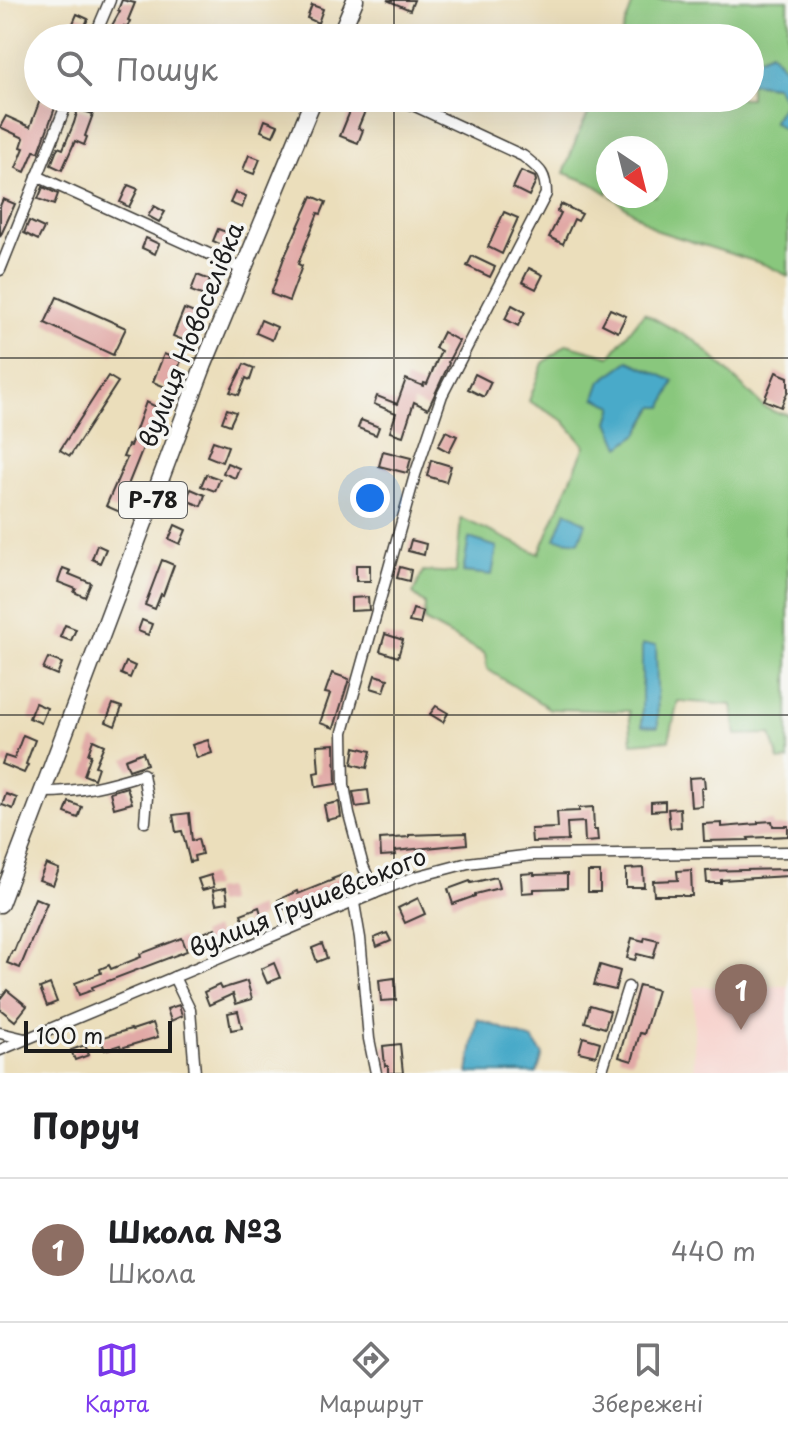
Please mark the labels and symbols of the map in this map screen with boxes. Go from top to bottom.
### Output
north arrow [596,136,668,208]
street label: вулиця Новоселівка [129,216,252,452]
your location [350,478,390,518]
road number: Р-78 [119,482,187,518]
street label: вулиця Грушевського [183,837,431,965]
pin: 1 [715,964,767,1030]
scale bar [24,1017,172,1053]

